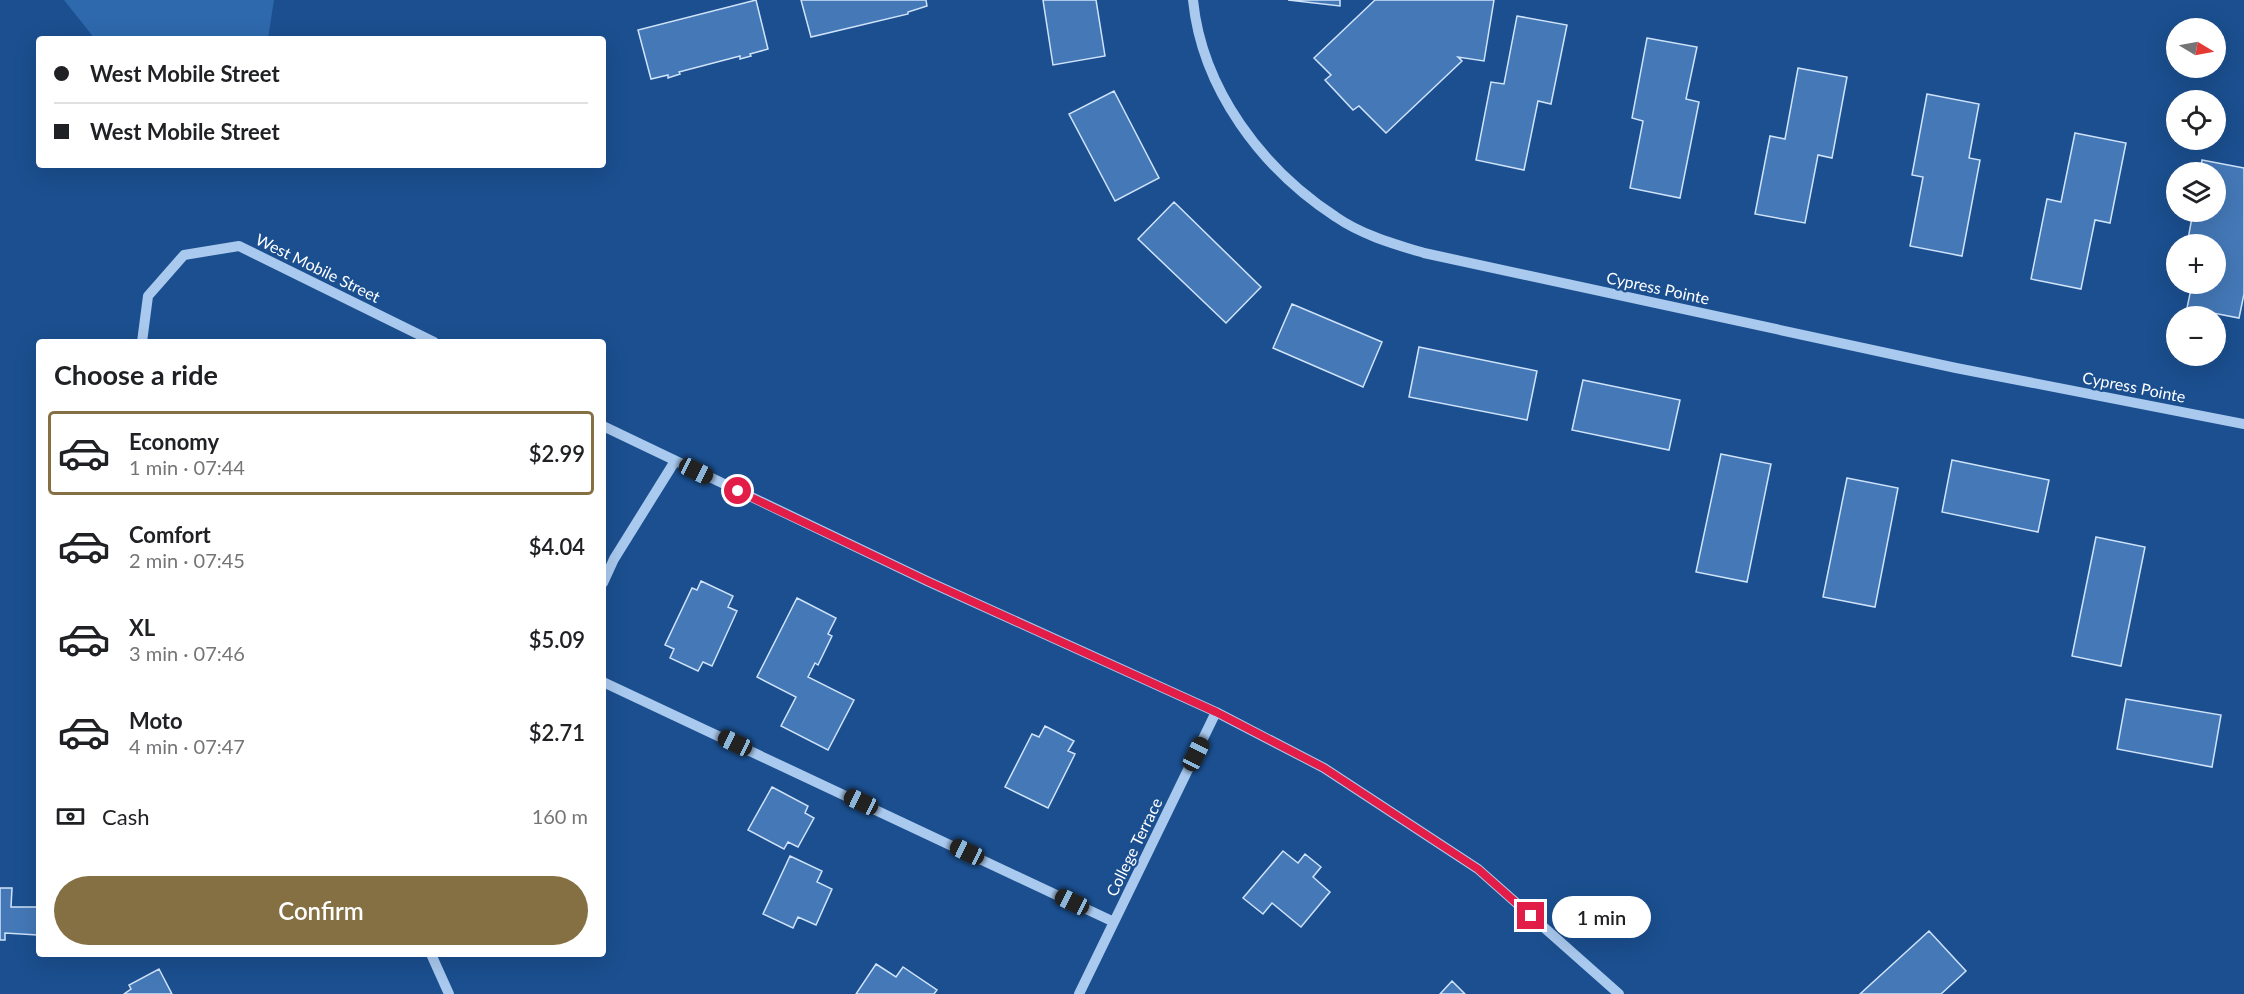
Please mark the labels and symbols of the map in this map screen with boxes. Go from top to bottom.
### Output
north arrow [2166,18,2226,78]
street label: West Mobile Street [253,229,384,306]
street label: Cypress Pointe [1605,267,1711,308]
street label: Cypress Pointe [2081,367,2187,406]
car [676,455,716,487]
route start [724,477,751,504]
car [715,727,755,759]
car [1180,734,1212,774]
car [841,786,881,818]
street label: College Terrace [1102,794,1166,899]
car [947,836,987,868]
car [1052,886,1092,918]
callout: 1 min [1552,895,1651,937]
route end [1517,902,1544,929]

